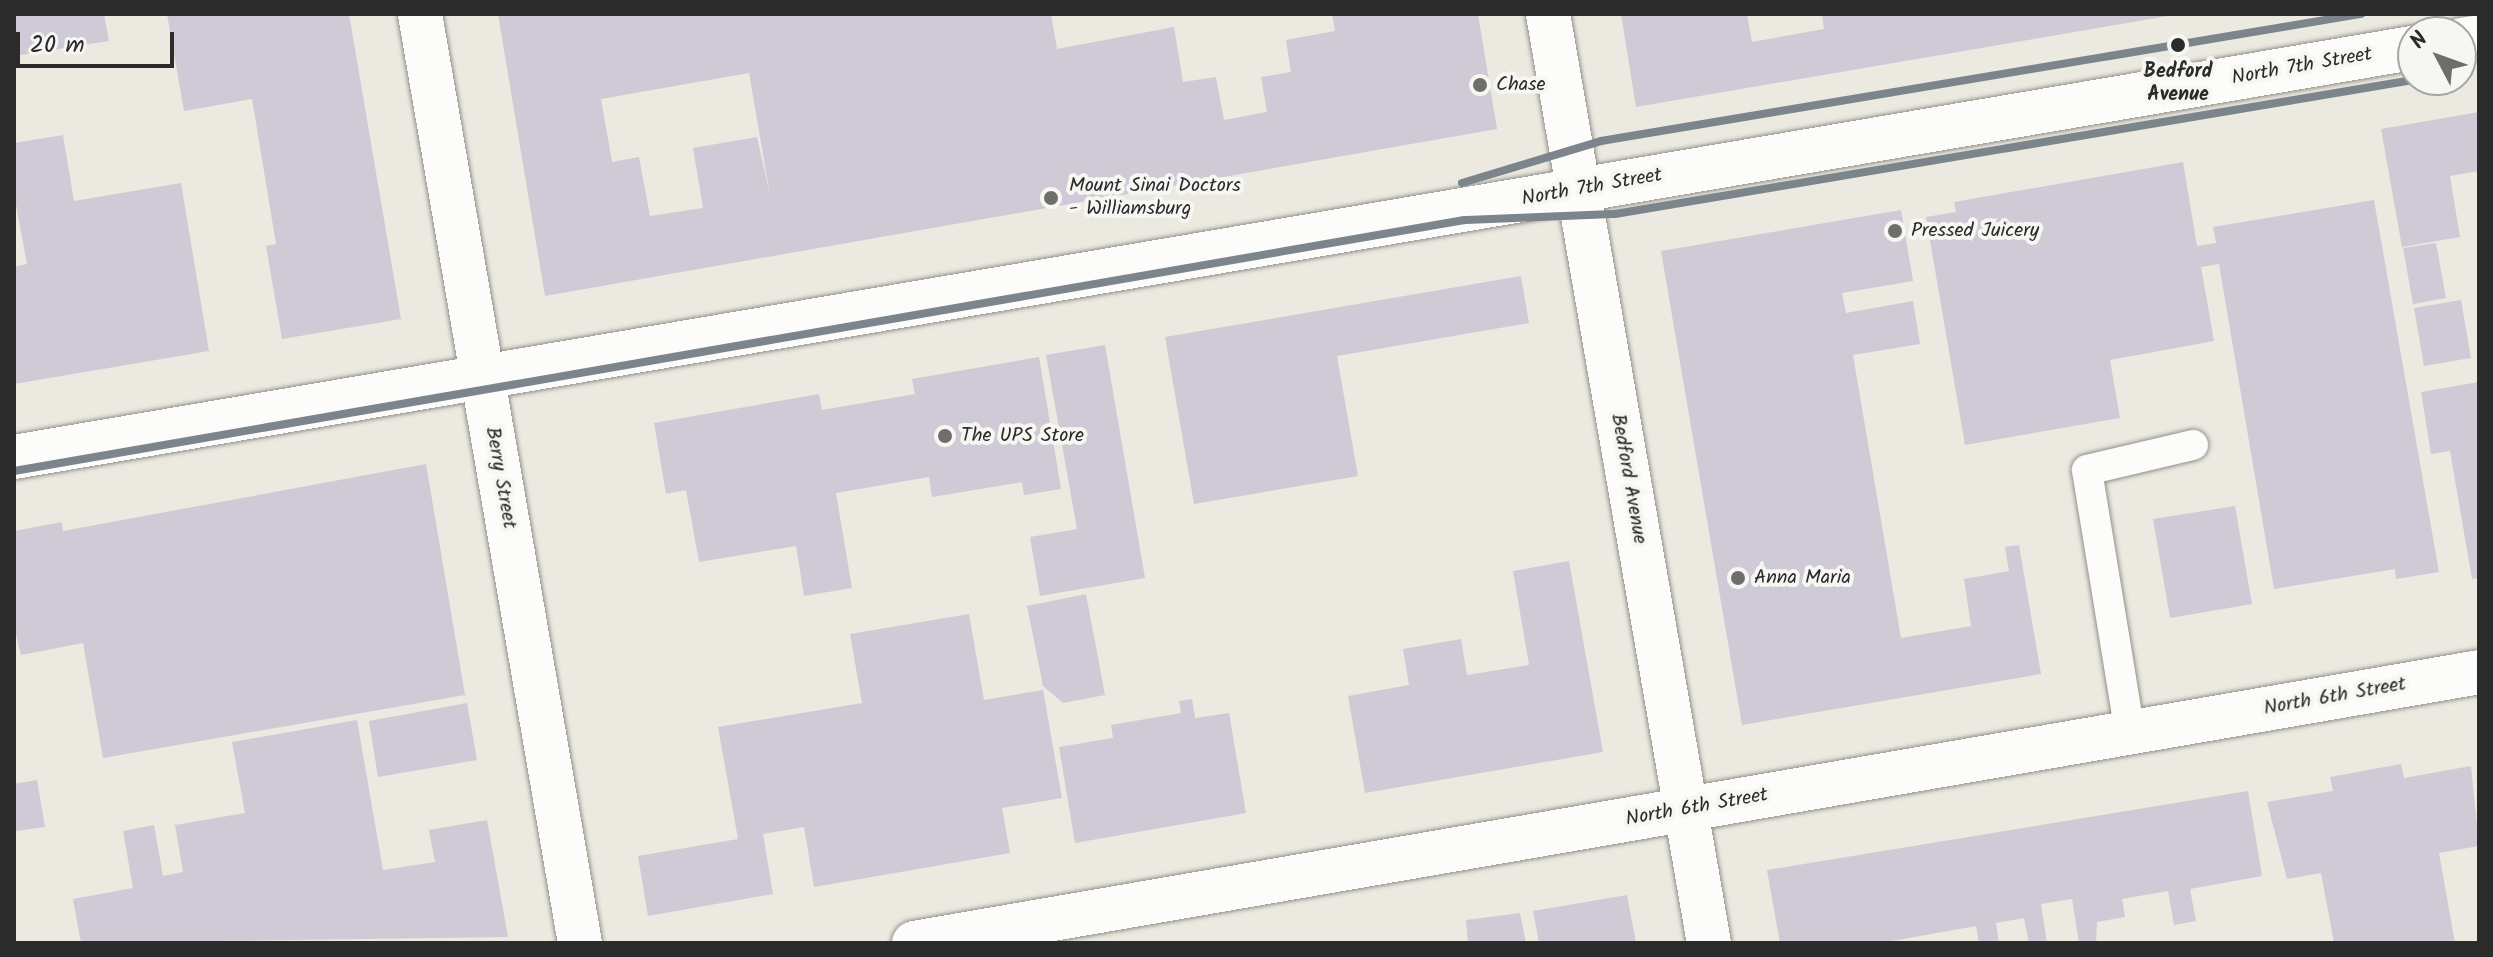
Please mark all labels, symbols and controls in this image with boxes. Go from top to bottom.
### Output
scale bar [20,16,178,66]
north arrow [2397,16,2477,96]
text: N [2402,25,2438,58]
text: 20 m [30,26,85,65]
marker: Bedford Avenue [2167,34,2189,56]
street label: North 7th Street [2230,43,2374,91]
place label: Bedford Avenue [2144,60,2212,107]
place label: Chase [1496,73,1546,97]
marker: Chase [1471,76,1489,94]
street label: North 7th Street [1520,164,1664,212]
place label: Mount Sinai Doctors - Williamsburg [1069,174,1241,221]
marker: Mount Sinai Doctors - Williamsburg [1040,187,1062,209]
place label: Pressed Juicery [1911,219,2039,243]
marker: Pressed Juicery [1886,222,1904,240]
street label: Bedford Avenue [1605,412,1651,546]
place label: The UPS Store [961,424,1084,448]
street label: Berry Street [479,425,521,531]
marker: The UPS Store [936,427,954,445]
place label: Anna Maria [1754,566,1851,590]
marker: Anna Maria [1729,569,1747,587]
street label: North 6th Street [2262,673,2408,721]
street label: North 6th Street [1624,784,1770,832]

